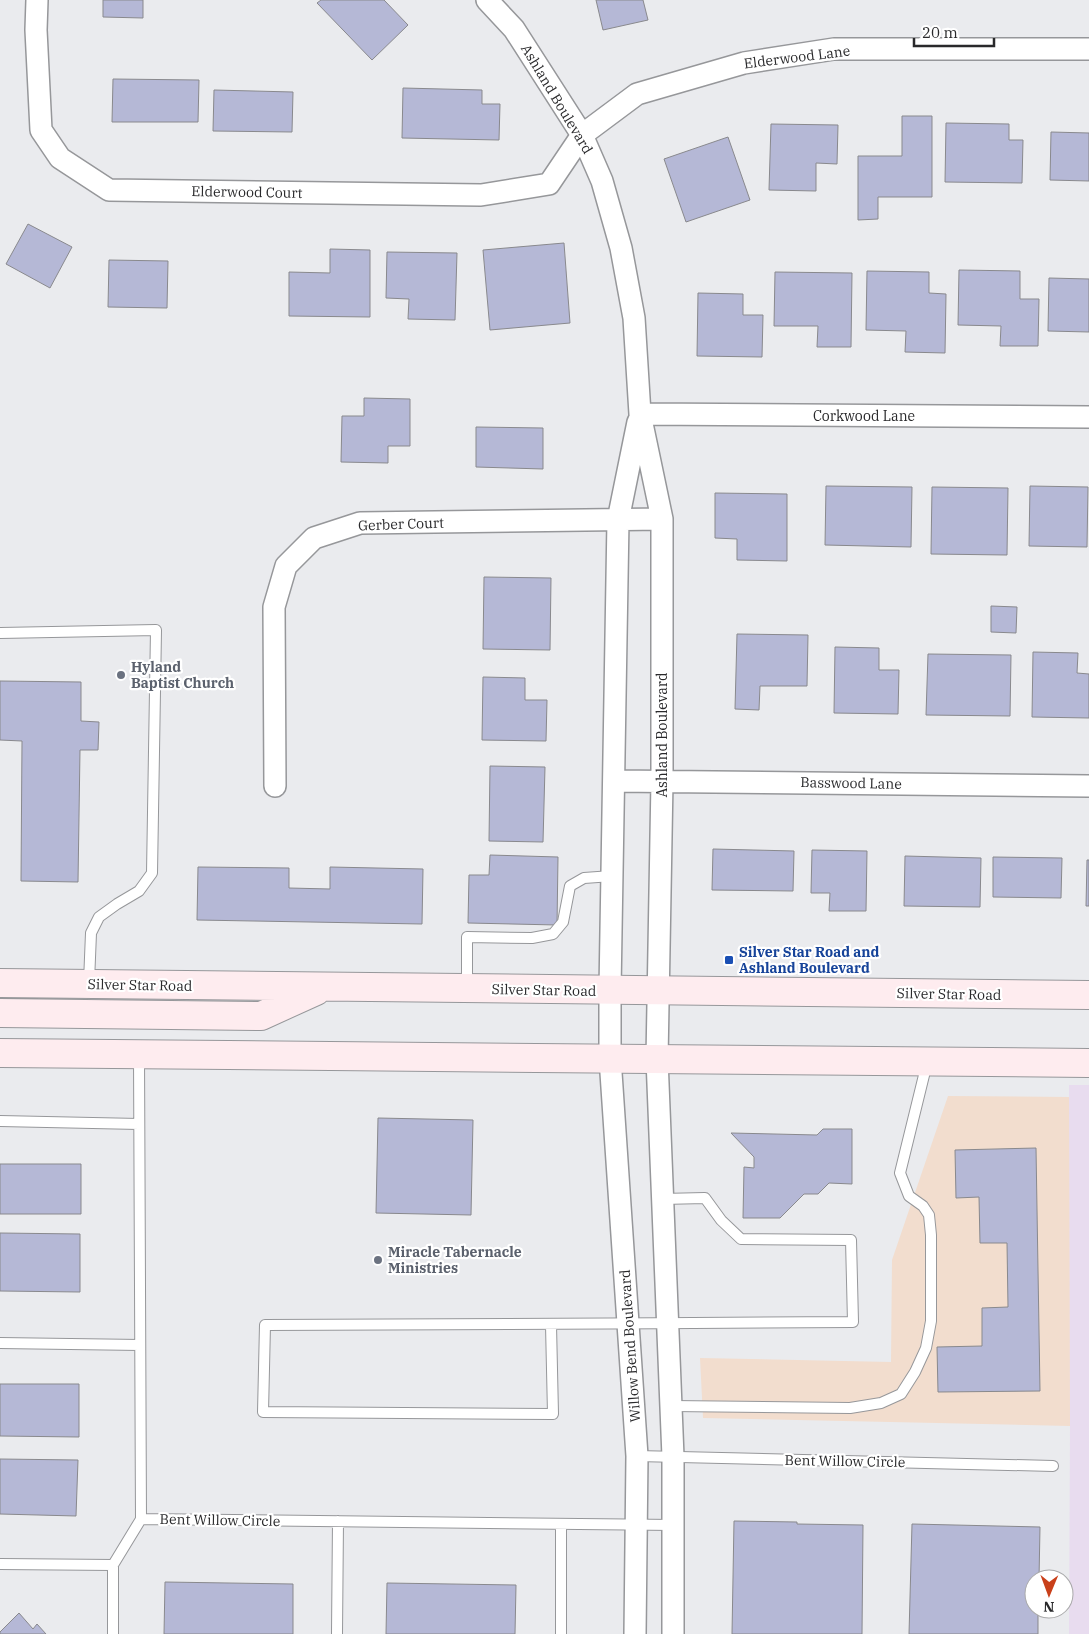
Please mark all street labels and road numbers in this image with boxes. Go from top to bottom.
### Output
street label: Ashland Boulevard [517,41,597,158]
street label: Elderwood Lane [743,42,851,72]
street label: Elderwood Court [191,182,303,202]
street label: Corkwood Lane [813,407,915,425]
street label: Gerber Court [358,514,444,534]
street label: Ashland Boulevard [653,672,671,798]
street label: Basswood Lane [800,773,902,793]
street label: Silver Star Road [87,975,193,995]
street label: Silver Star Road [491,980,597,1000]
street label: Silver Star Road [896,984,1002,1004]
street label: Willow Bend Boulevard [616,1269,644,1423]
street label: Bent Willow Circle [784,1451,906,1471]
street label: Bent Willow Circle [159,1510,281,1530]

